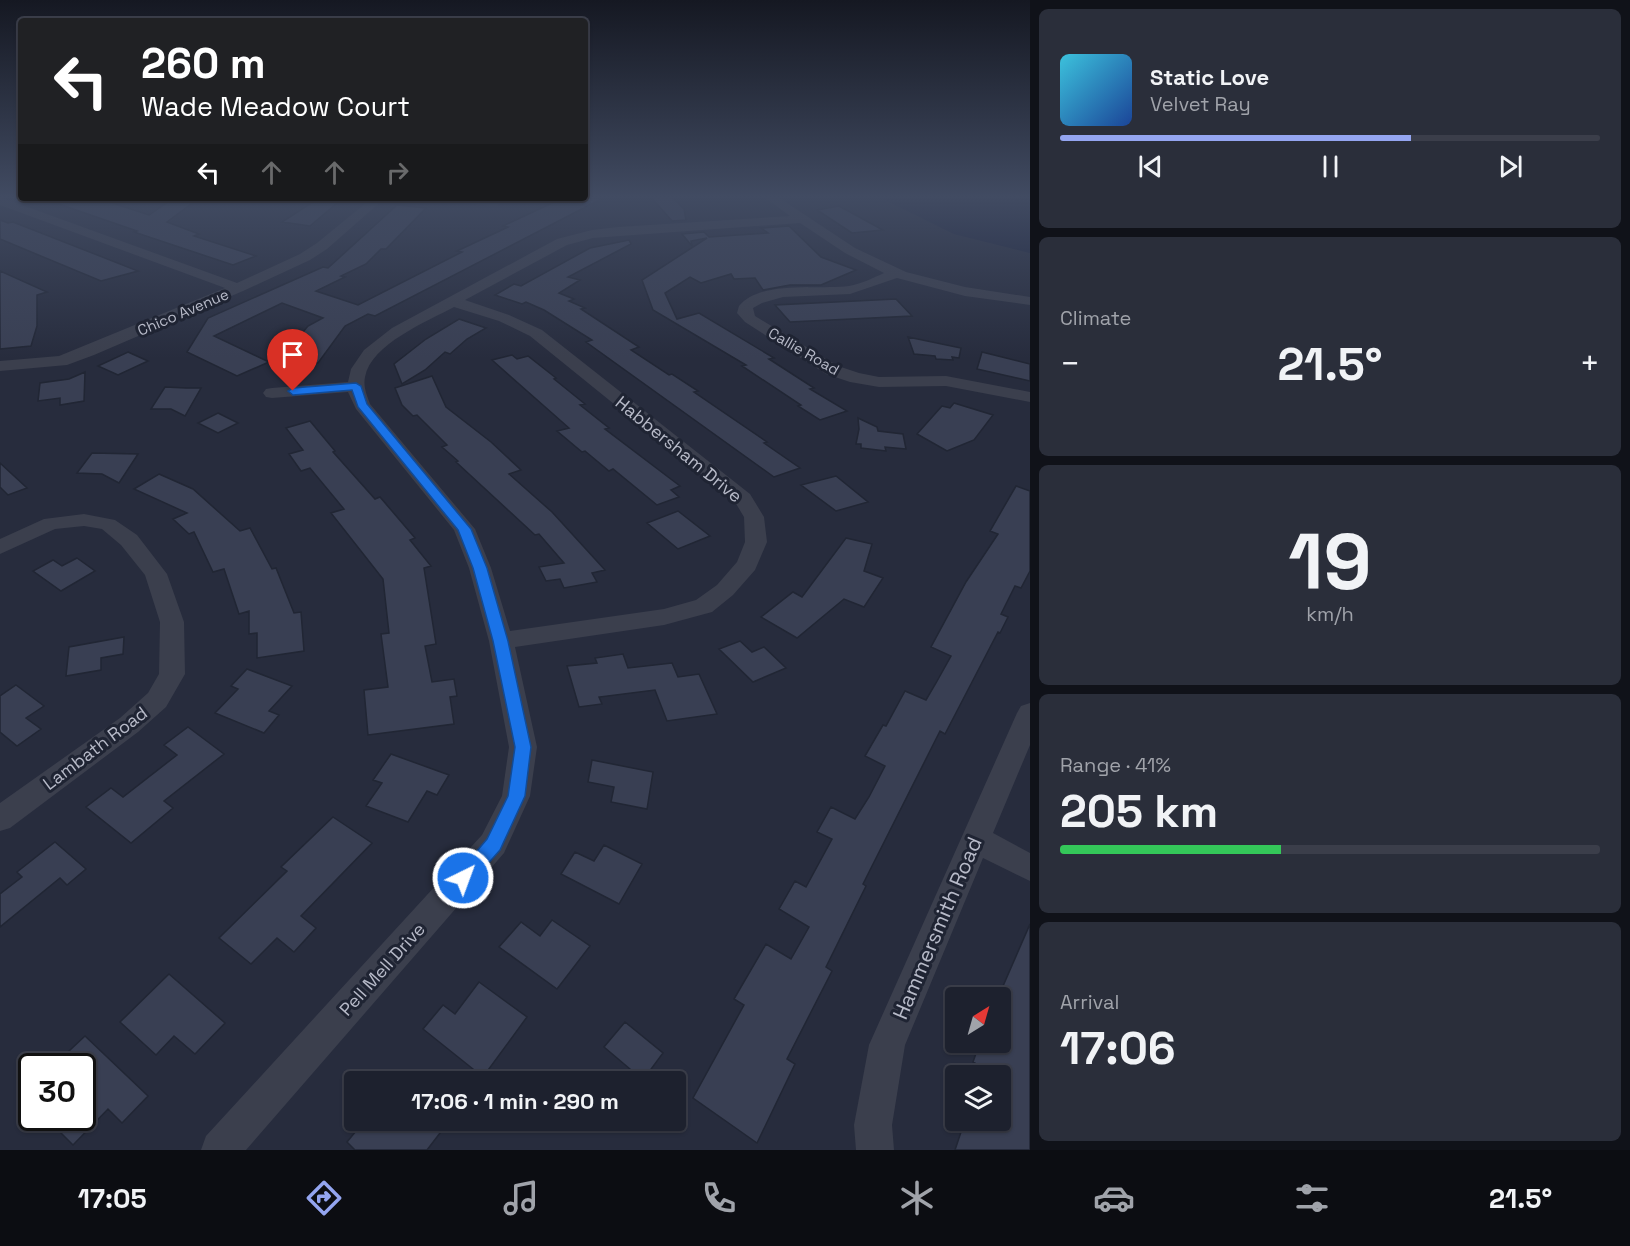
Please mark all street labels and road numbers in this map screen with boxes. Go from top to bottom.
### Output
street label: Chico Avenue [134,284,232,340]
street label: Callie Road [765,323,843,379]
street label: Habbersham Drive [611,391,747,507]
street label: Lambath Road [38,701,152,795]
street label: Hammersmith Road [886,833,988,1023]
street label: Pell Mell Drive [334,918,430,1020]

